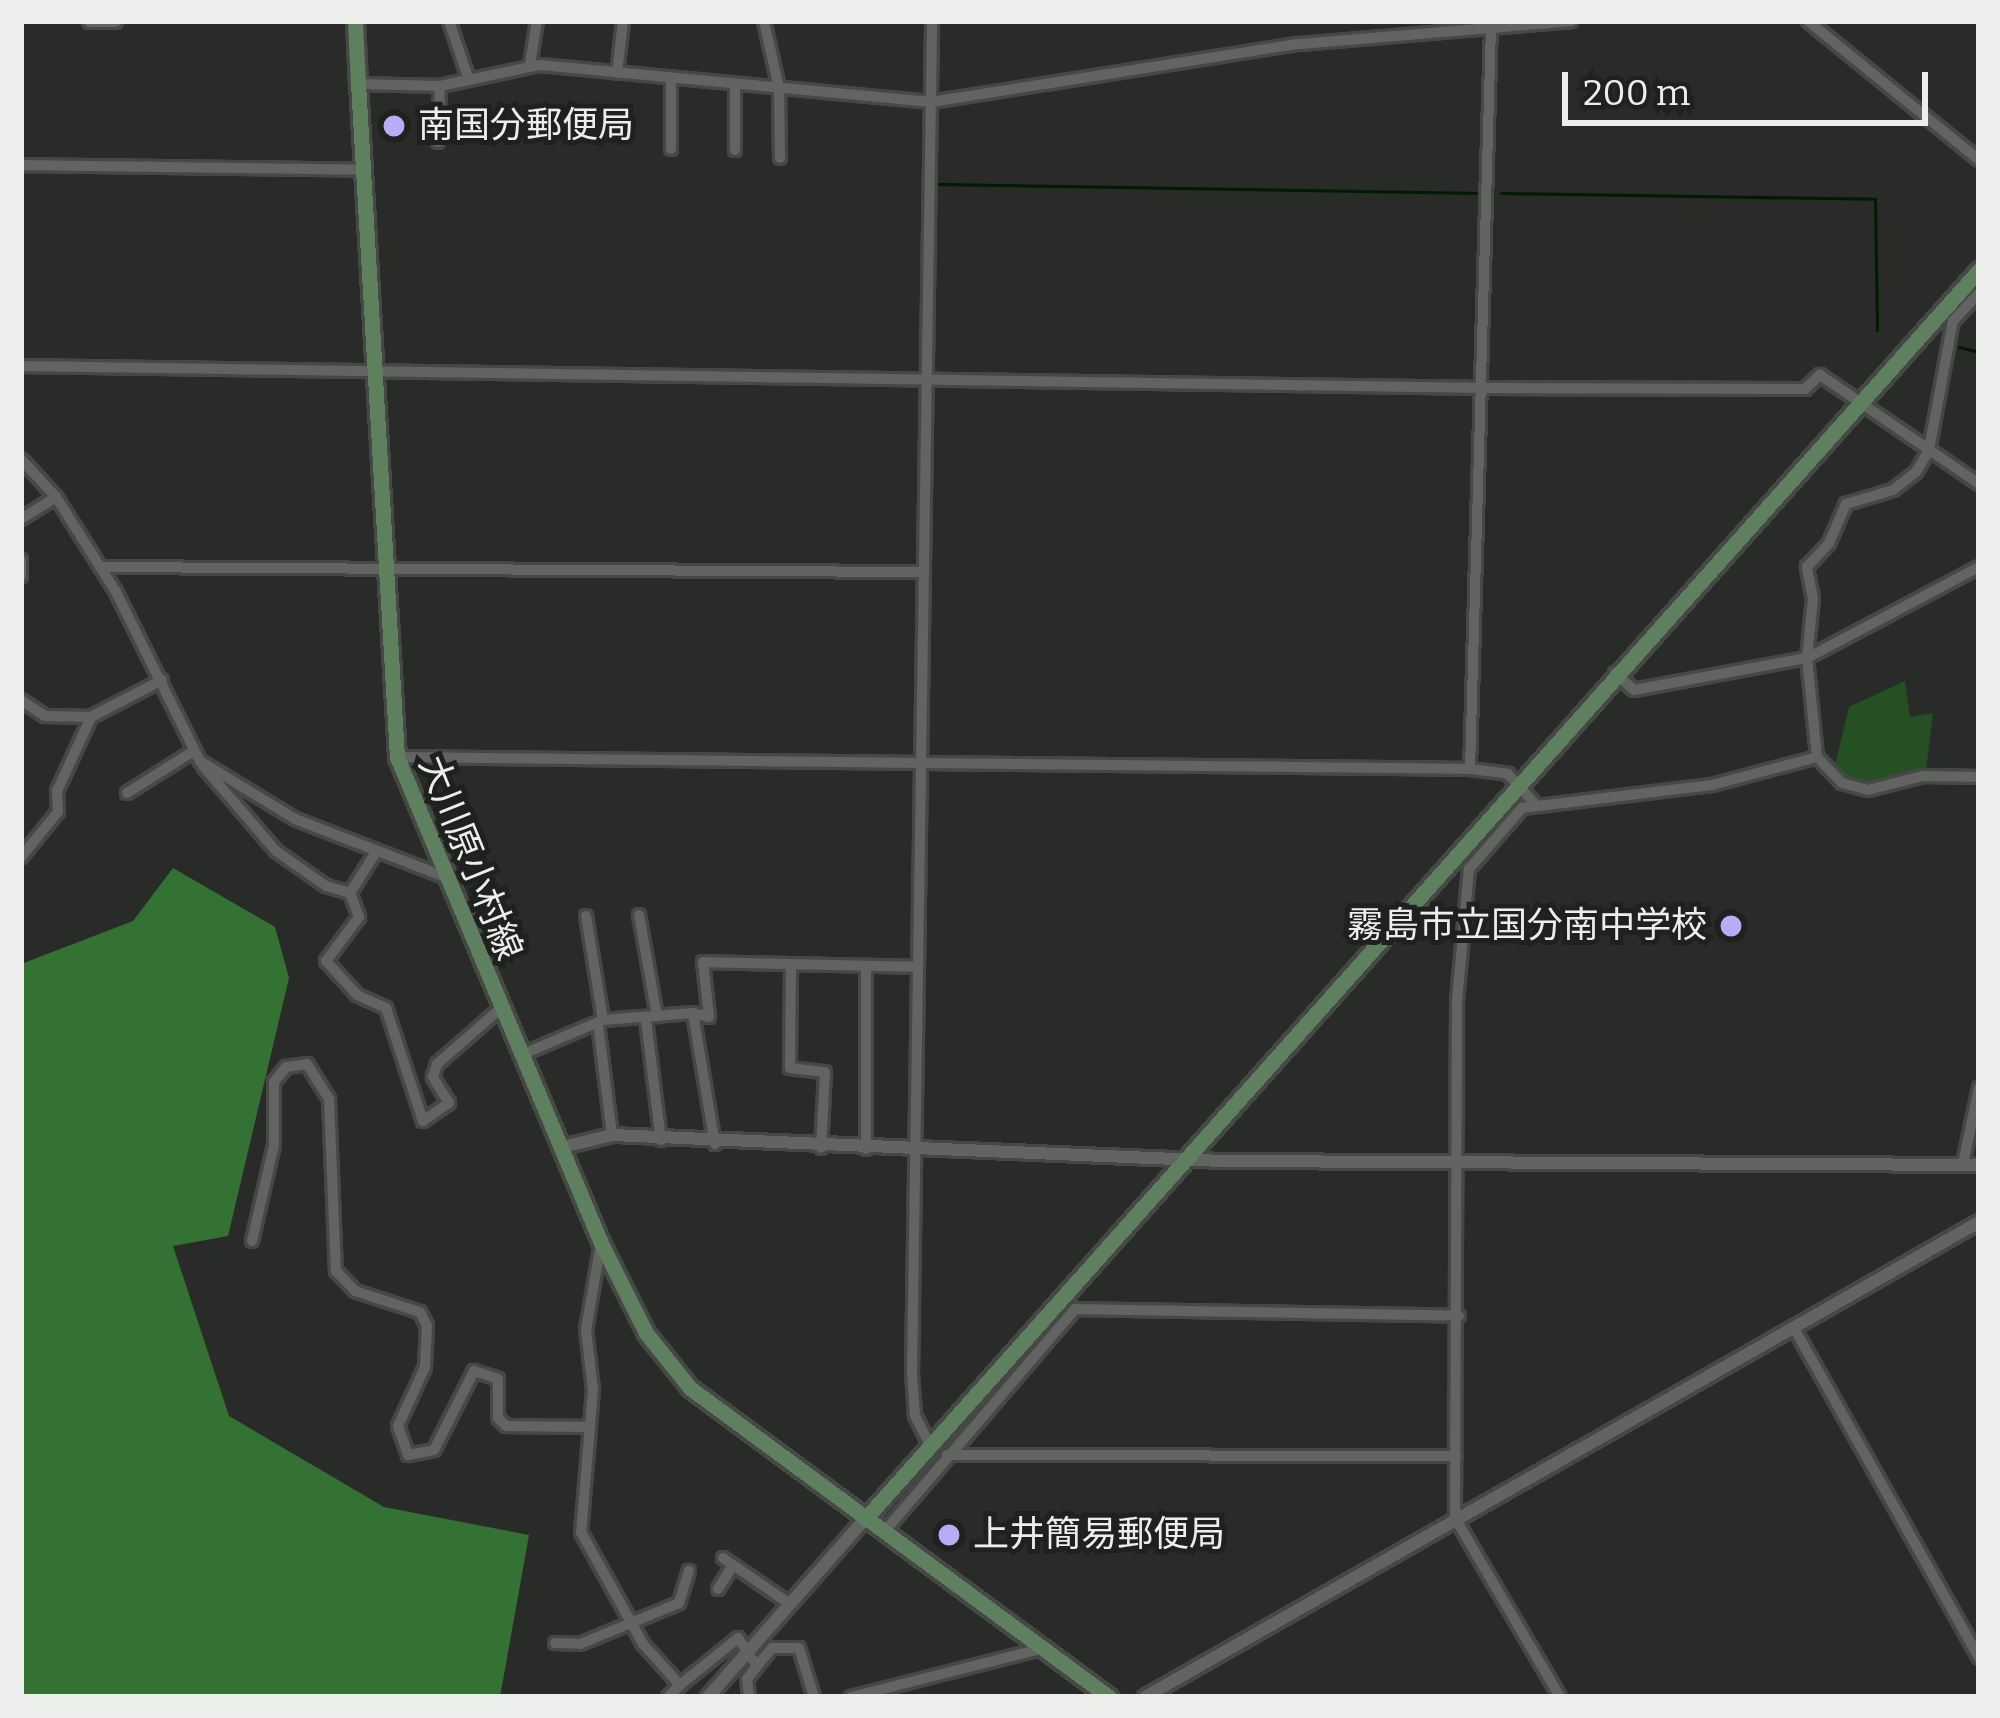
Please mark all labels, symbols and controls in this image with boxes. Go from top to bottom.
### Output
scale bar [1568,48,1934,122]
text: 200 m [1583,71,1690,115]
place label: 南国分郵便局 [418,104,634,148]
marker: 南国分郵便局 [381,113,407,139]
street label: 大川原小村線 [410,750,530,966]
place label: 霧島市立国分南中学校 [1347,904,1707,948]
marker: 霧島市立国分南中学校 [1718,913,1744,939]
place label: 上井簡易郵便局 [973,1513,1225,1557]
marker: 上井簡易郵便局 [936,1522,962,1548]

